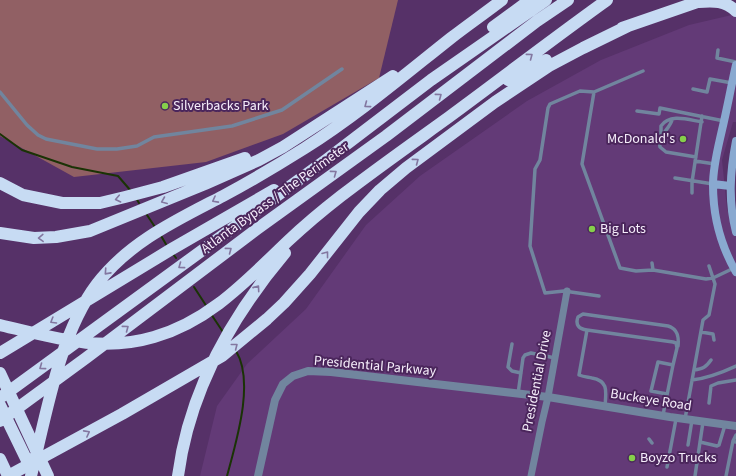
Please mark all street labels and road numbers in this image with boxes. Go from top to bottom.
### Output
street label: Atlanta Bypass / The Perimeter [197,137,353,259]
street label: Presidential Drive [517,328,557,434]
street label: Presidential Parkway [313,351,437,381]
street label: Buckeye Road [609,384,693,416]

